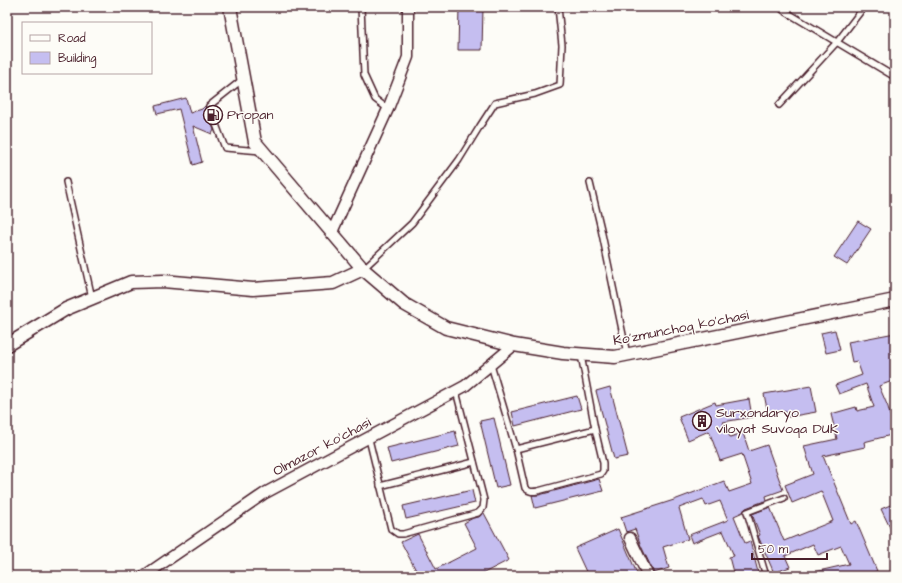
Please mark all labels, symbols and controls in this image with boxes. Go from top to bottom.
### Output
legend [22,22,152,74]
text: Road [58,30,86,47]
text: Building [58,50,96,68]
fuel station icon: Propan [202,104,224,126]
place label: Propan [227,105,273,125]
street label: Ko'zmunchoq ko'chasi [611,305,751,351]
place label: Surxondaryo viloyat Suvoqa DUK [716,403,839,439]
building icon: Surxondaryo viloyat Suvoqa DUK [691,410,713,432]
street label: Olmazor ko'chasi [269,413,375,481]
scale bar [752,535,827,561]
text: 50 m [758,541,789,558]

